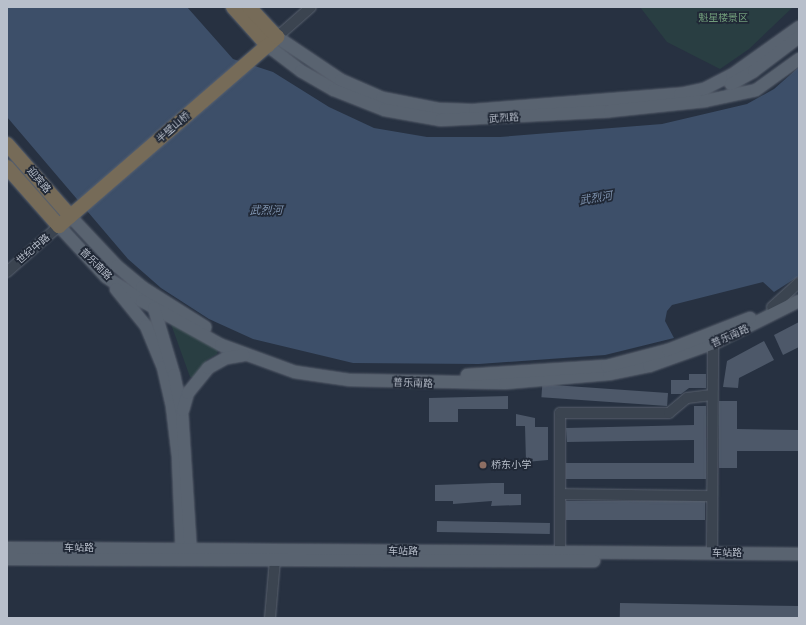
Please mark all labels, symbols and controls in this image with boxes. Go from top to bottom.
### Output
park label: 魁星楼景区 [698,12,748,24]
street label: 半壁山桥 [154,109,192,145]
street label: 武烈路 [489,111,519,125]
street label: 迎宾路 [25,165,53,195]
water label: 武烈河 [579,190,613,208]
water label: 武烈河 [250,204,282,218]
street label: 世纪中路 [14,231,52,267]
street label: 普乐南路 [78,246,114,282]
street label: 普乐南路 [709,322,751,350]
street label: 普乐南路 [393,376,433,390]
place label: 桥东小学 [491,459,531,471]
marker: 桥东小学 [478,460,488,470]
street label: 车站路 [64,542,94,554]
street label: 车站路 [388,545,418,557]
street label: 车站路 [712,547,742,559]

